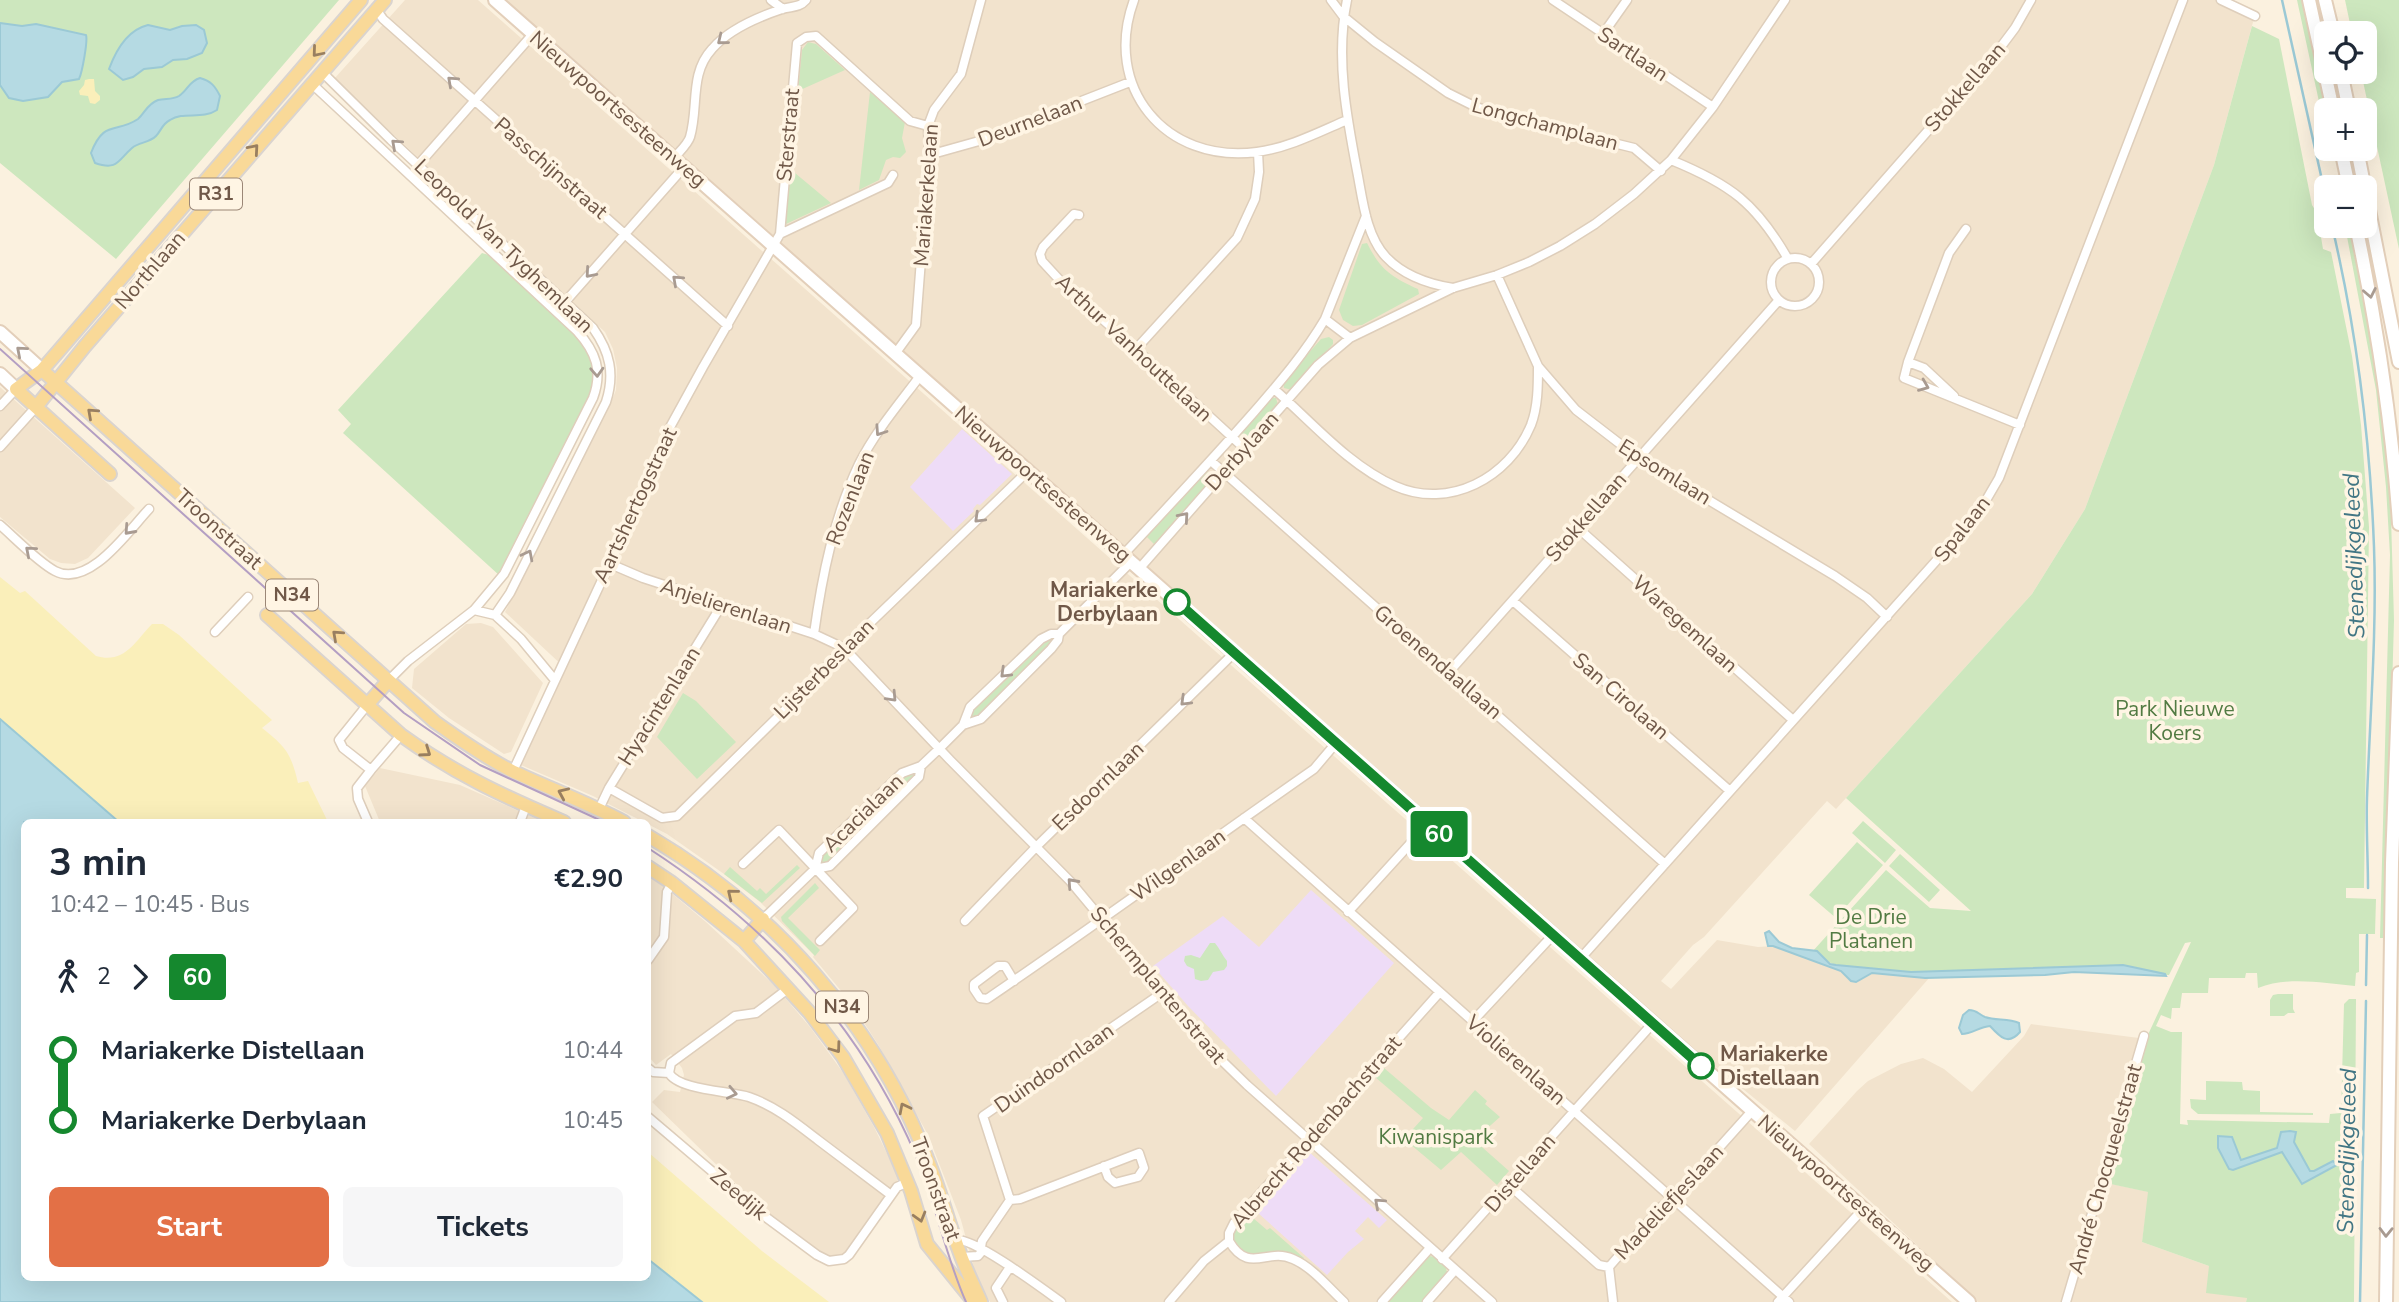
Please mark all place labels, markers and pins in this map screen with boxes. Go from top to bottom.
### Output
place label: Mariakerke Derbylaan [1050,576,1158,628]
marker: Mariakerke Derbylaan [1164,589,1190,615]
place label: Mariakerke Distellaan [1720,1040,1828,1092]
marker: Mariakerke Distellaan [1688,1053,1714,1079]

